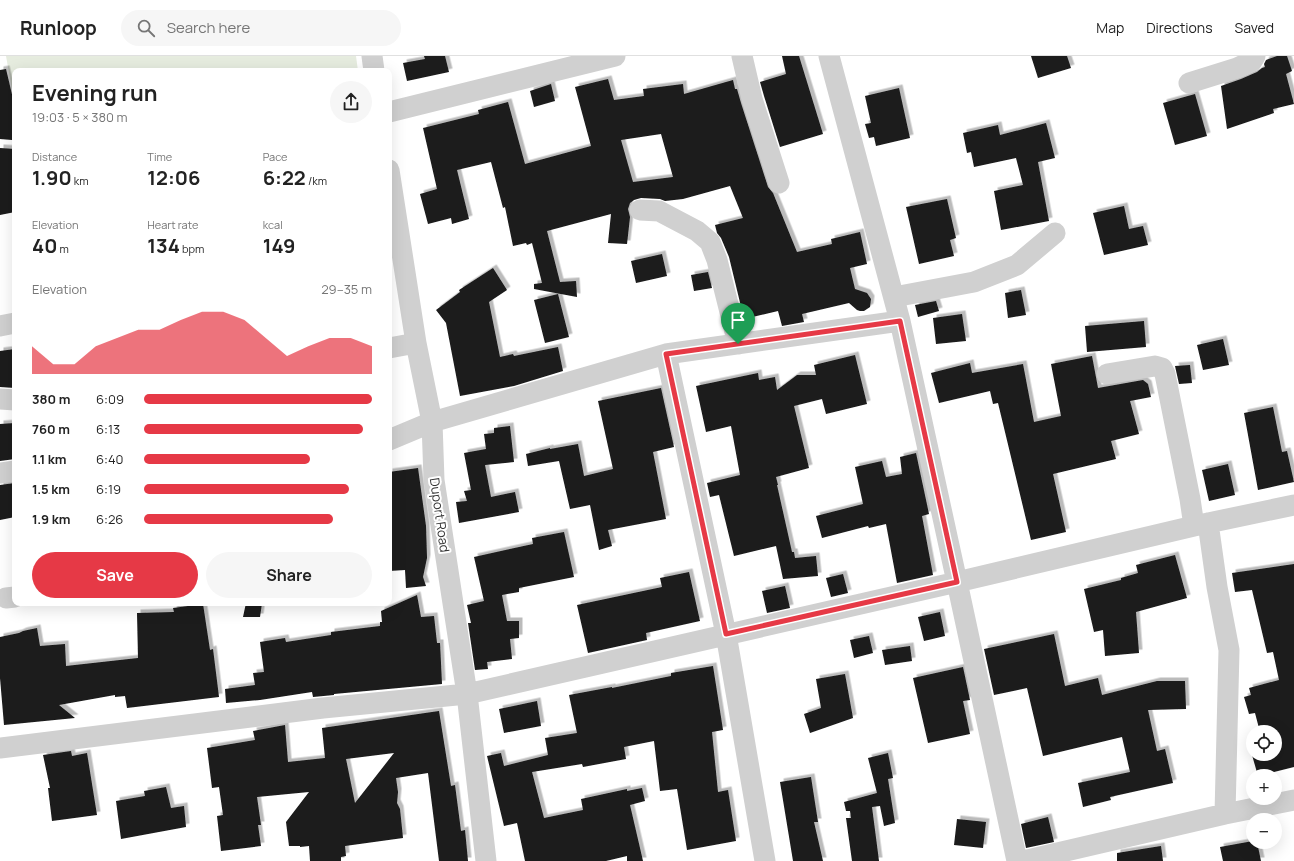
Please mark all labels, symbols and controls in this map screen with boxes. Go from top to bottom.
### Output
search box [121,10,401,46]
text: Runloop [20,15,97,41]
icon: search [135,17,157,39]
text: Search here [167,17,250,38]
text: Map [1096,18,1124,37]
text: Directions [1146,18,1213,37]
text: Saved [1235,18,1274,37]
text: Evening run [32,78,157,108]
button: share [330,81,372,123]
text: 19:03 · 5 × 380 m [32,108,128,126]
text: Distance [32,149,77,164]
text: Time [147,149,172,164]
text: Pace [263,149,288,164]
text: 1.90 [32,164,72,191]
text: 12:06 [147,164,200,191]
text: 6:22 [263,164,306,191]
text: km [72,173,89,188]
text: /km [306,173,327,188]
text: Elevation [32,217,78,232]
text: Heart rate [147,217,198,232]
text: kcal [263,217,283,232]
text: 40 [32,232,57,259]
text: 134 [147,232,180,259]
text: 149 [263,232,296,259]
text: m [57,241,69,256]
text: bpm [180,241,204,256]
text: Elevation [32,280,87,298]
text: 29–35 m [321,280,372,298]
pin [721,303,755,344]
icon: arrive [727,309,749,331]
text: 380 m [32,390,70,408]
text: 6:09 [96,390,124,408]
text: 760 m [32,420,70,438]
text: 6:13 [96,420,120,438]
text: 1.1 km [32,450,67,468]
text: 6:40 [96,450,124,468]
street label: Duport Road [426,477,454,553]
text: 1.5 km [32,480,70,498]
text: 6:19 [96,480,121,498]
text: 1.9 km [32,510,70,528]
text: 6:26 [96,510,123,528]
button: Save [32,552,198,598]
button: Share [206,552,372,598]
map controls [1246,725,1282,849]
button: locate [1246,725,1282,761]
button: + [1246,769,1282,805]
button: − [1246,813,1282,849]

